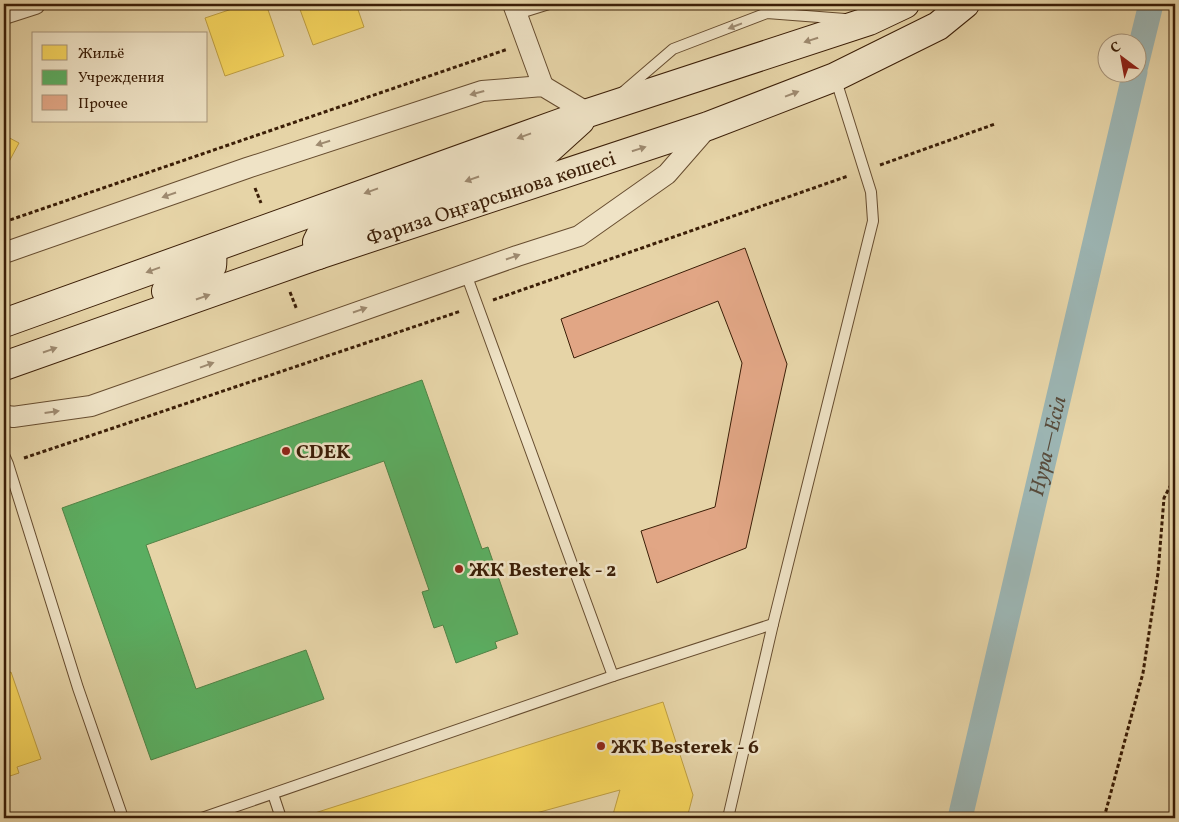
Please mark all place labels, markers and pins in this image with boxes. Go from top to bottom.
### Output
place label: CDEK [296,439,351,467]
marker: CDEK [280,445,292,457]
place label: ЖК Besterek - 2 [469,557,616,585]
marker: ЖК Besterek - 2 [453,563,465,575]
place label: ЖК Besterek - 6 [611,734,759,762]
marker: ЖК Besterek - 6 [595,740,607,752]

